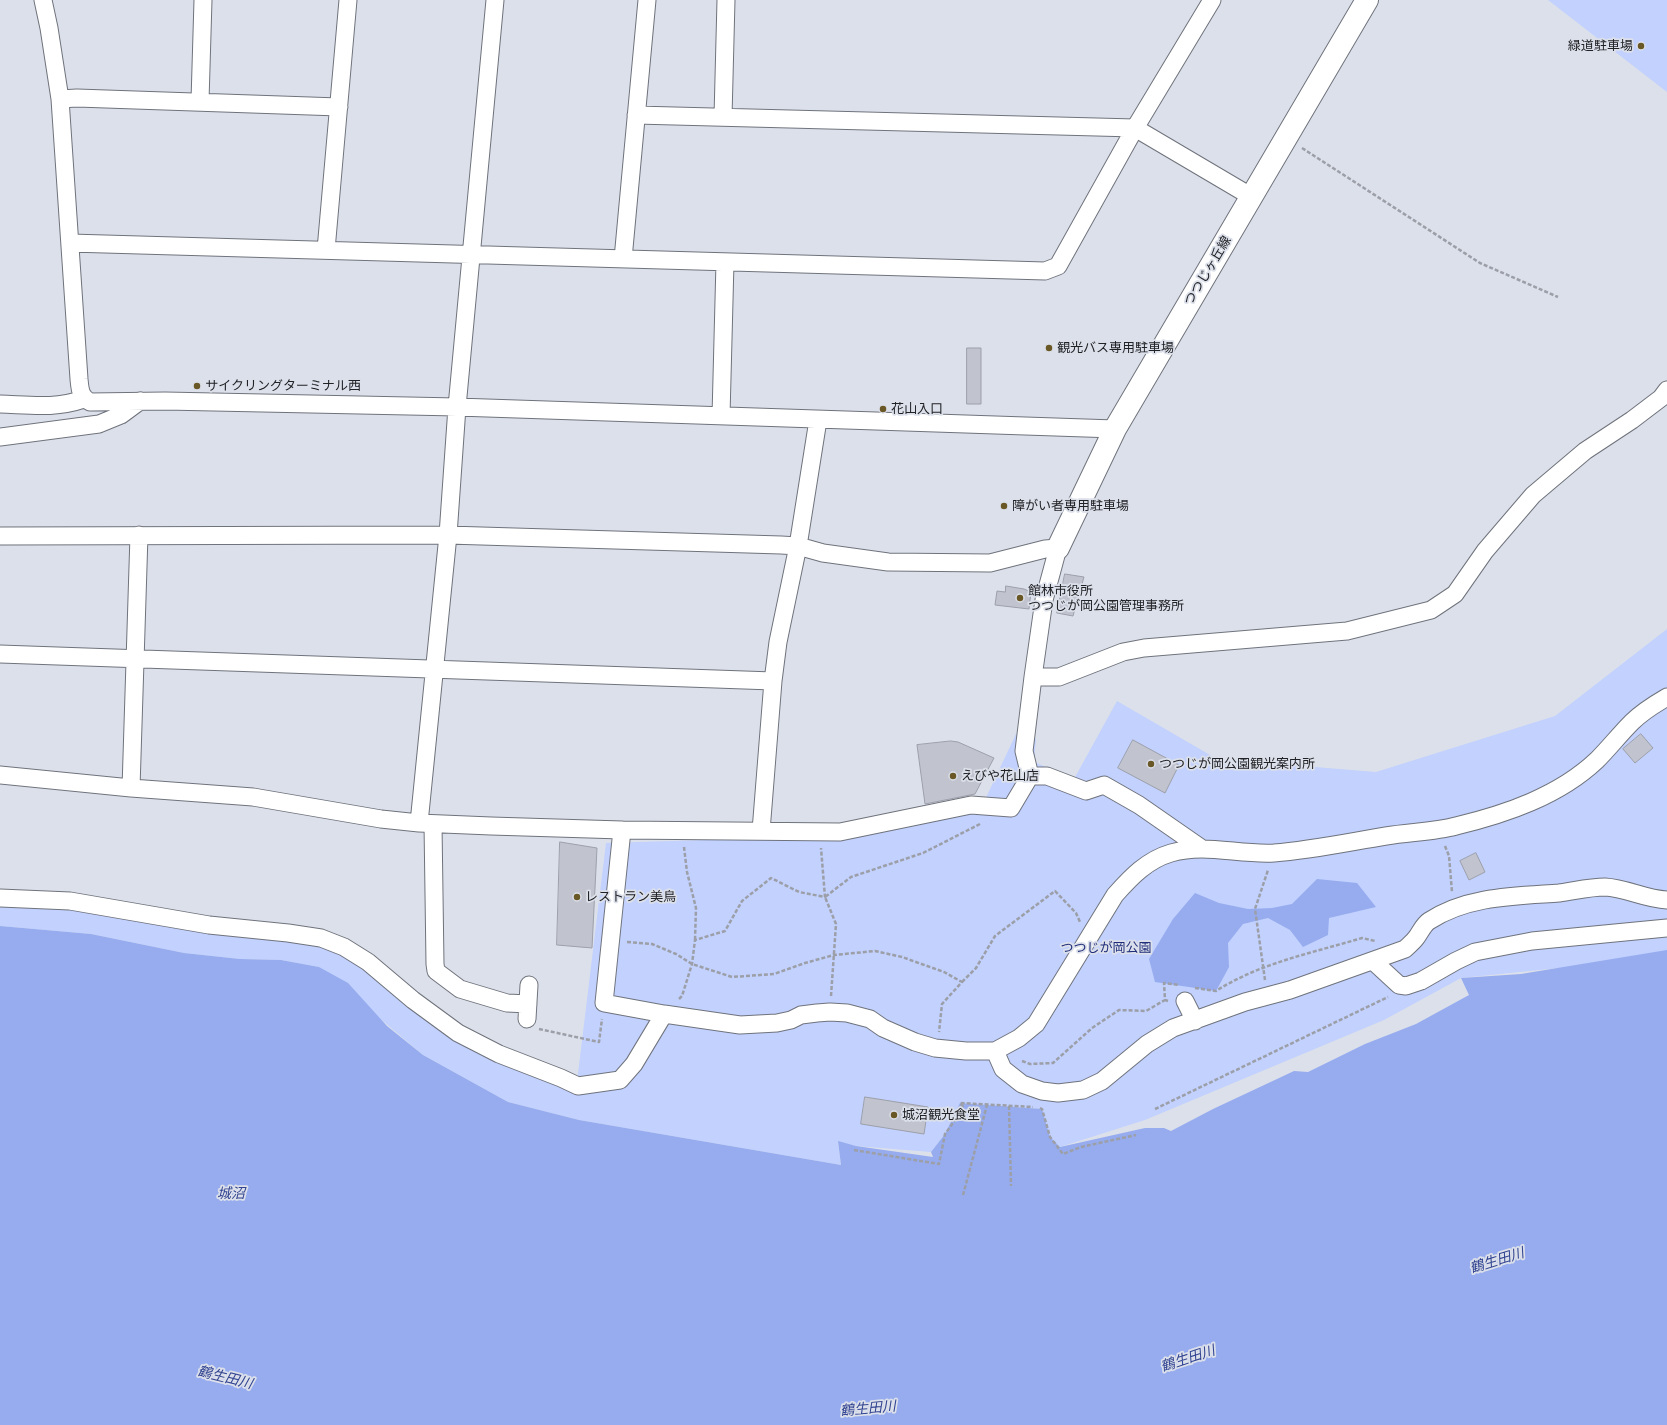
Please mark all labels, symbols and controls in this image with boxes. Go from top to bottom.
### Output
place label: 緑道駐車場 [1568,38,1633,54]
marker: 緑道駐車場 [1636,41,1646,51]
street label: つつじヶ丘線 [1181,234,1235,308]
place label: 観光バス専用駐車場 [1057,340,1174,356]
marker: 観光バス専用駐車場 [1044,343,1054,353]
place label: サイクリングターミナル西 [205,378,361,394]
marker: サイクリングターミナル西 [192,381,202,391]
place label: 花山入口 [891,401,943,417]
marker: 花山入口 [878,404,888,414]
place label: 障がい者専用駐車場 [1012,498,1129,514]
marker: 障がい者専用駐車場 [999,501,1009,511]
place label: 館林市役所 つつじが岡公園管理事務所 [1028,583,1184,614]
marker: 館林市役所 つつじが岡公園管理事務所 [1015,593,1025,603]
place label: つつじが岡公園観光案内所 [1159,756,1315,772]
marker: つつじが岡公園観光案内所 [1146,759,1156,769]
place label: えびや花山店 [961,768,1039,784]
marker: えびや花山店 [948,771,958,781]
place label: レストラン美鳥 [585,889,676,905]
marker: レストラン美鳥 [572,892,582,902]
park label: つつじが岡公園 [1061,940,1151,956]
place label: 城沼観光食堂 [902,1107,980,1123]
marker: 城沼観光食堂 [889,1110,899,1120]
water label: 城沼 [217,1186,245,1202]
water label: 鶴生田川 [1468,1245,1526,1277]
water label: 鶴生田川 [1159,1342,1217,1376]
water label: 鶴生田川 [196,1363,254,1393]
water label: 鶴生田川 [839,1398,897,1420]

